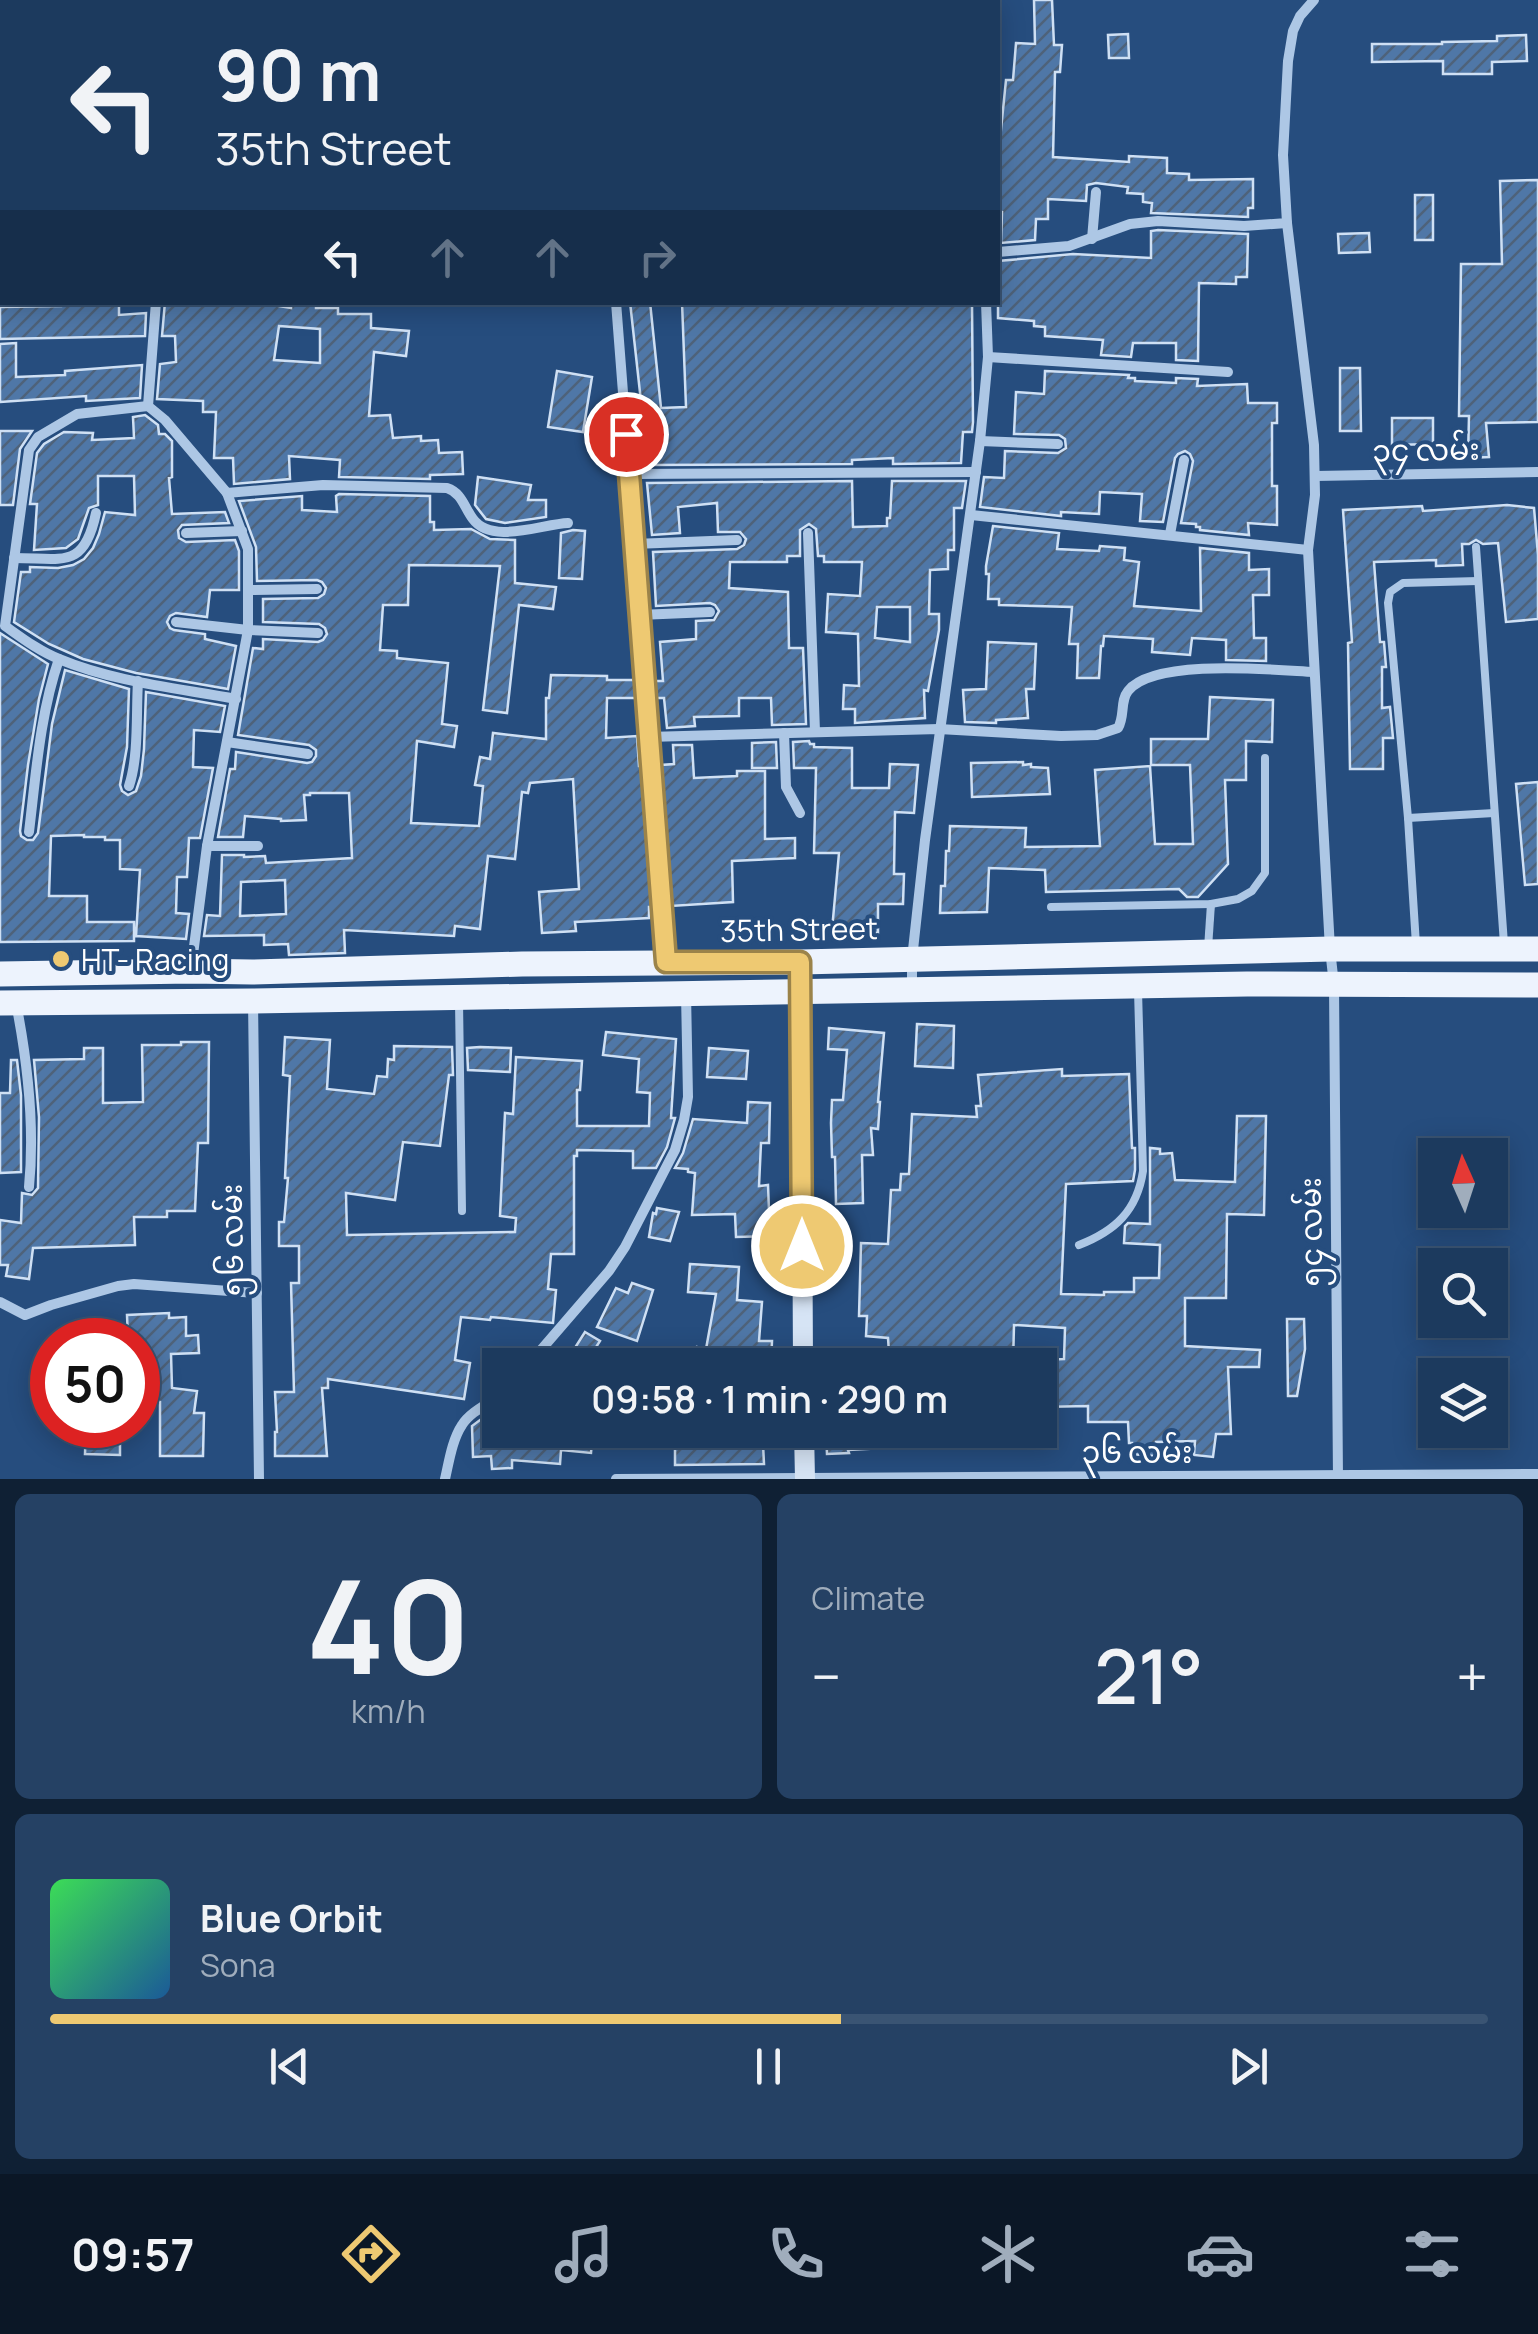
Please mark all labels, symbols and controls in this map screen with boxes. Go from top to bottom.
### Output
text: 90 m [215,26,382,122]
icon: left [50,40,180,170]
text: 35th Street [215,117,452,179]
icon: left [315,230,370,285]
icon: ahead [420,230,475,285]
icon: ahead [525,230,580,285]
icon: right [630,230,685,285]
pin [584,392,669,477]
icon: arrive [599,407,654,462]
street label: ၃၄ လမ်း [1372,428,1480,476]
street label: 35th Street [720,907,878,951]
place label: HT- Racing [81,939,229,980]
marker: HT- Racing [50,948,72,970]
north arrow [1418,1138,1508,1228]
map controls [1418,1138,1508,1448]
street label: ၅၄ လမ်း [1289,1177,1337,1287]
street label: ၅၆ လမ်း [210,1183,258,1296]
position arrow [750,1194,854,1298]
button: search [1418,1248,1508,1338]
speed limit sign: 50 [30,1318,160,1448]
button: layers [1418,1358,1508,1448]
text: 09:58 · 1 min · 290 m [591,1372,948,1424]
street label: ၃၆ လမ်း [1082,1431,1192,1478]
text: 40 [306,1535,471,1713]
text: Climate [812,1576,925,1620]
text: 21° [1094,1624,1203,1727]
text: − [812,1638,841,1714]
text: + [1456,1638,1488,1714]
text: km/h [351,1689,425,1733]
text: Blue Orbit [200,1891,383,1943]
text: Sona [200,1943,275,1987]
icon: previous [262,2039,317,2094]
icon: pause [741,2039,796,2094]
icon: next [1221,2039,1276,2094]
icon: directions [336,2219,406,2289]
icon: music [549,2219,619,2289]
icon: phone [761,2219,831,2289]
icon: climate [973,2219,1043,2289]
icon: car [1185,2219,1255,2289]
icon: filters [1397,2219,1467,2289]
text: 09:57 [71,2223,194,2285]

